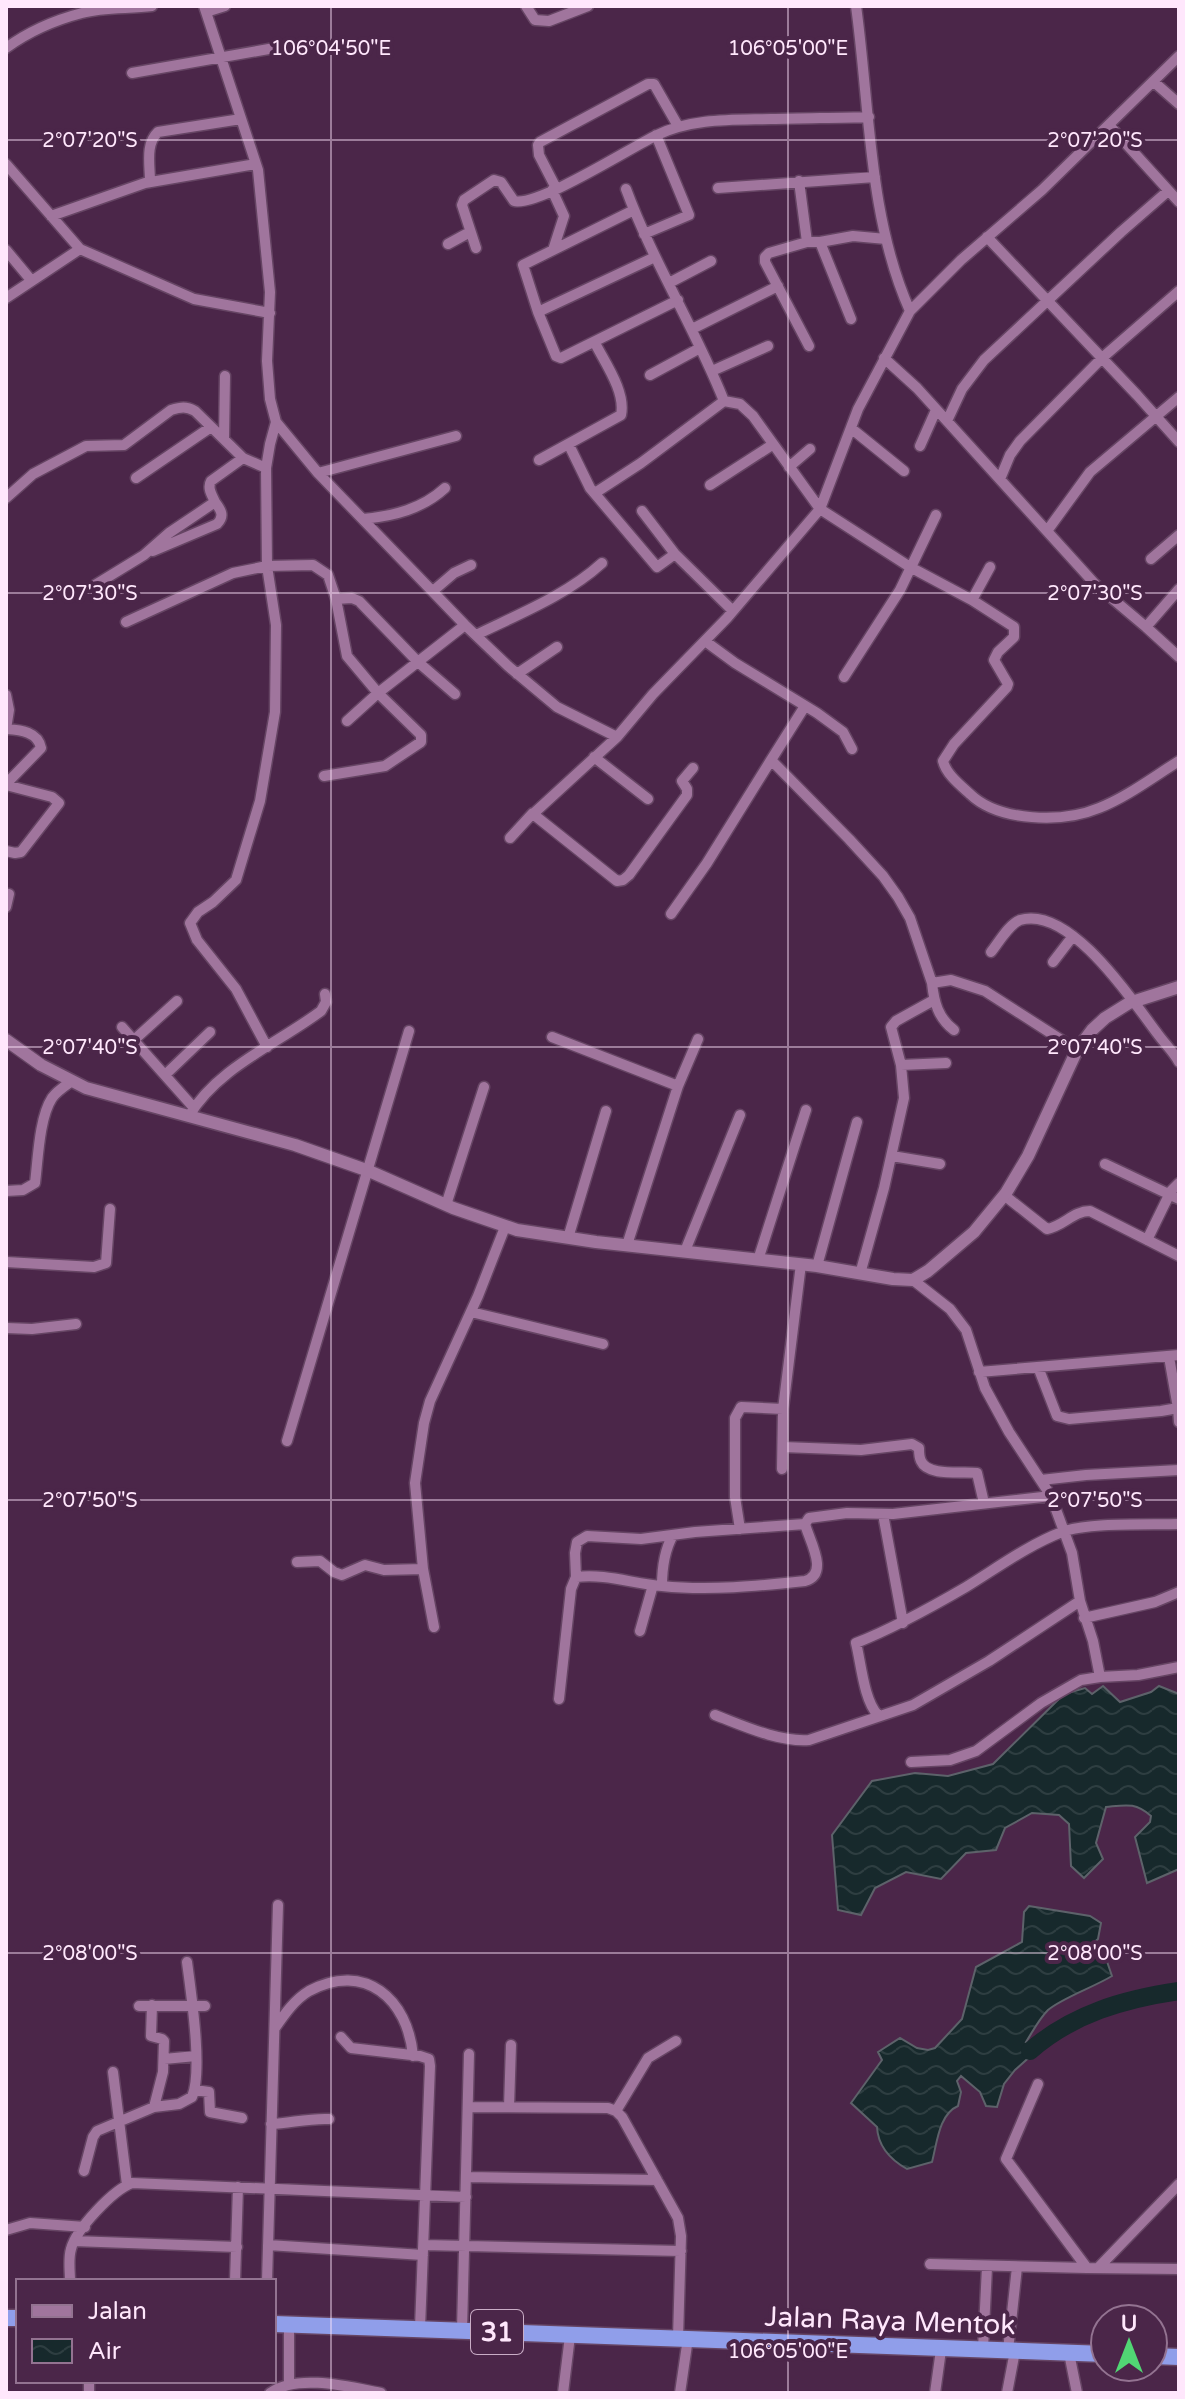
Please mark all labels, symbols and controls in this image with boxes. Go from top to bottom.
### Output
text: 106°04'50"E [271,37,391,61]
text: 106°05'00"E [728,37,848,61]
text: 2°07'20"S [42,129,138,153]
text: 2°07'20"S [1047,129,1143,153]
text: 2°07'30"S [42,582,138,606]
text: 2°07'30"S [1047,582,1143,606]
text: 2°07'40"S [42,1036,138,1060]
text: 2°07'40"S [1047,1036,1143,1060]
text: 2°07'50"S [42,1489,138,1513]
text: 2°07'50"S [1047,1489,1143,1513]
text: 2°08'00"S [42,1942,138,1966]
text: 2°08'00"S [1047,1942,1143,1966]
legend [16,2279,276,2383]
text: Jalan [88,2297,147,2326]
street label: Jalan Raya Mentok [764,2300,1016,2342]
north arrow [1089,2303,1169,2383]
road number: 31 [471,2310,523,2354]
text: U [1121,2311,1137,2337]
text: Air [88,2337,122,2366]
text: 106°05'00"E [728,2340,848,2364]

